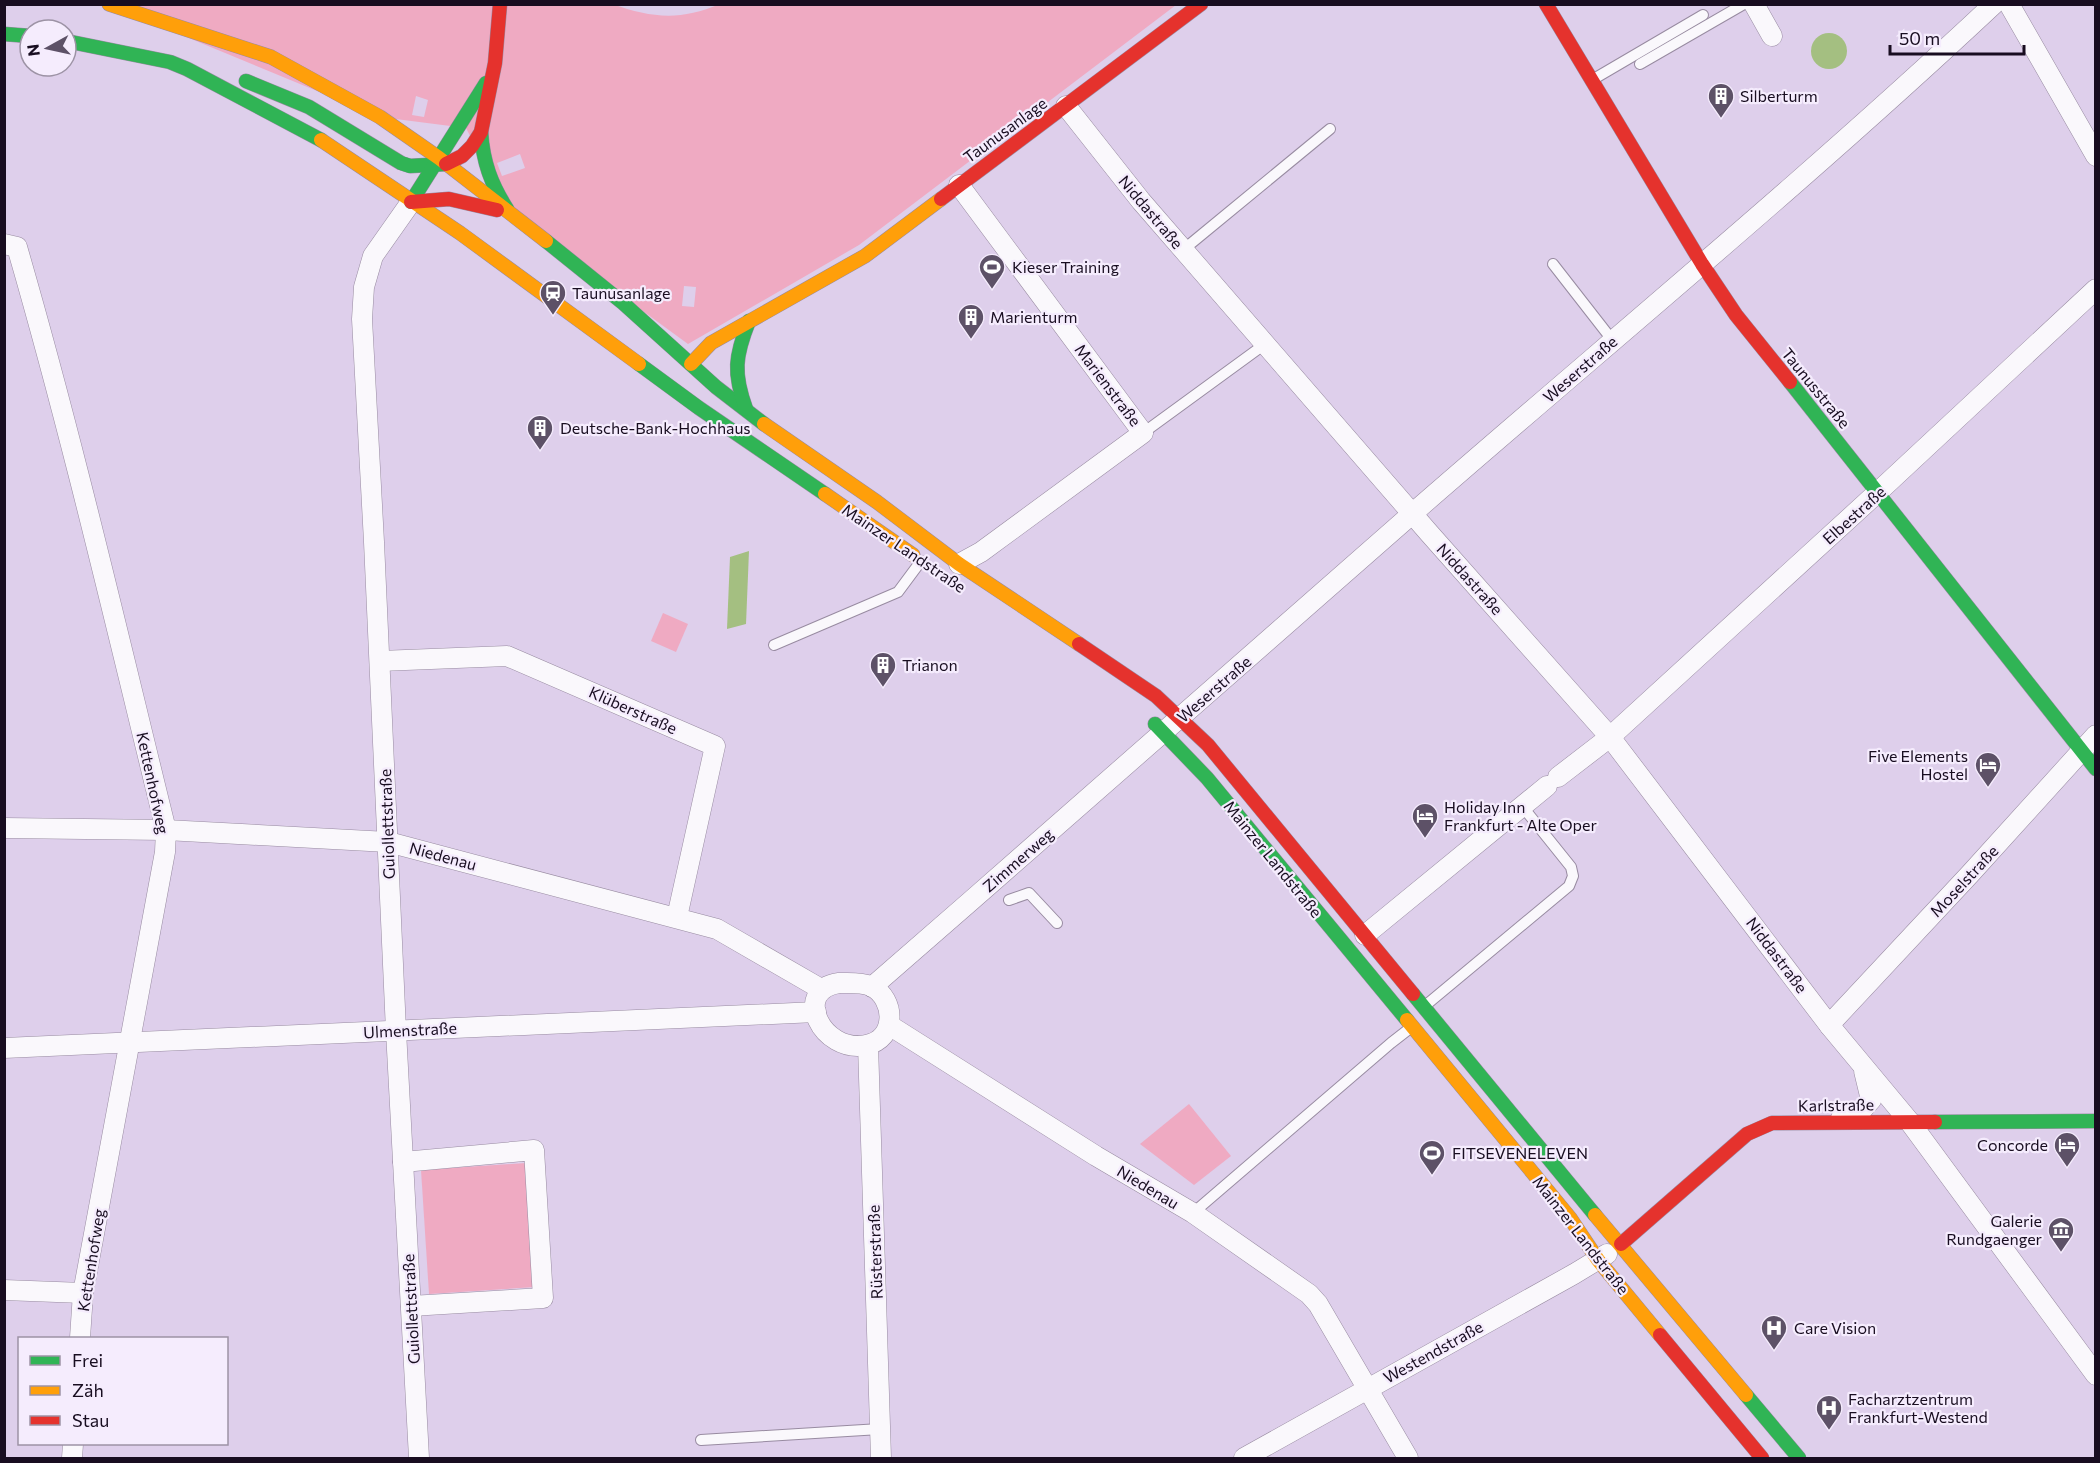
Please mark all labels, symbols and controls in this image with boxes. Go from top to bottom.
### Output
north arrow [18,18,78,78]
scale bar [1890,18,2024,56]
text: 50 m [1899,27,1940,49]
text: N [22,43,43,57]
building icon: Silberturm [1706,81,1736,119]
place label: Silberturm [1740,86,1818,105]
street label: Taunusanlage [959,93,1050,166]
street label: Niddastraße [1115,171,1187,252]
sports icon: Kieser Training [977,252,1007,290]
place label: Kieser Training [1012,257,1120,276]
station icon: Taunusanlage [538,278,568,316]
place label: Taunusanlage [572,283,670,302]
building icon: Marienturm [956,302,986,340]
place label: Marienturm [990,307,1078,326]
street label: Weserstraße [1539,331,1621,406]
street label: Marienstraße [1071,340,1146,430]
street label: Taunusstraße [1778,344,1855,432]
building icon: Deutsche-Bank-Hochhaus [525,413,555,451]
place label: Deutsche-Bank-Hochhaus [560,418,751,437]
street label: Elbestraße [1818,481,1889,548]
street label: Mainzer Landstraße [839,499,970,596]
street label: Niddastraße [1433,539,1507,618]
building icon: Trianon [868,650,898,688]
street label: Weserstraße [1173,651,1255,726]
place label: Trianon [902,655,958,674]
street label: Klüberstraße [586,682,680,737]
street label: Kettenhofweg [133,730,174,836]
place label: Five Elements Hostel [1868,746,1968,783]
hotel icon: Five Elements Hostel [1973,750,2003,788]
street label: Guiollettstraße [375,768,398,880]
street label: Mainzer Landstraße [1220,796,1326,921]
place label: Holiday Inn Frankfurt - Alte Oper [1444,797,1598,834]
hotel icon: Holiday Inn Frankfurt - Alte Oper [1410,801,1440,839]
street label: Zimmerweg [979,824,1057,895]
street label: Niedenau [407,837,479,874]
street label: Moselstraße [1926,841,2002,920]
street label: Niddastraße [1743,913,1812,996]
street label: Ulmenstraße [363,1018,457,1041]
street label: Karlstraße [1798,1094,1874,1115]
hotel icon: Concorde [2052,1130,2082,1168]
place label: Concorde [1977,1135,2048,1154]
sports icon: FITSEVENELEVEN [1417,1138,1447,1176]
place label: FITSEVENELEVEN [1452,1143,1588,1162]
street label: Niedenau [1114,1161,1183,1212]
street label: Mainzer Landstraße [1529,1172,1634,1298]
street label: Rüsterstraße [863,1205,886,1299]
street label: Kettenhofweg [73,1207,108,1313]
place label: Galerie Rundgaenger [1946,1211,2043,1248]
museum icon: Galerie Rundgaenger [2046,1215,2076,1253]
street label: Guiollettstraße [398,1253,423,1365]
hospital icon: Care Vision [1759,1313,1789,1351]
street label: Westendstraße [1380,1316,1486,1387]
place label: Care Vision [1794,1318,1876,1337]
legend [18,1337,228,1445]
text: Frei [72,1349,103,1371]
text: Zäh [72,1379,104,1401]
place label: Facharztzentrum Frankfurt-Westend [1848,1389,1988,1426]
hospital icon: Facharztzentrum Frankfurt-Westend [1814,1393,1844,1431]
text: Stau [72,1409,109,1431]

